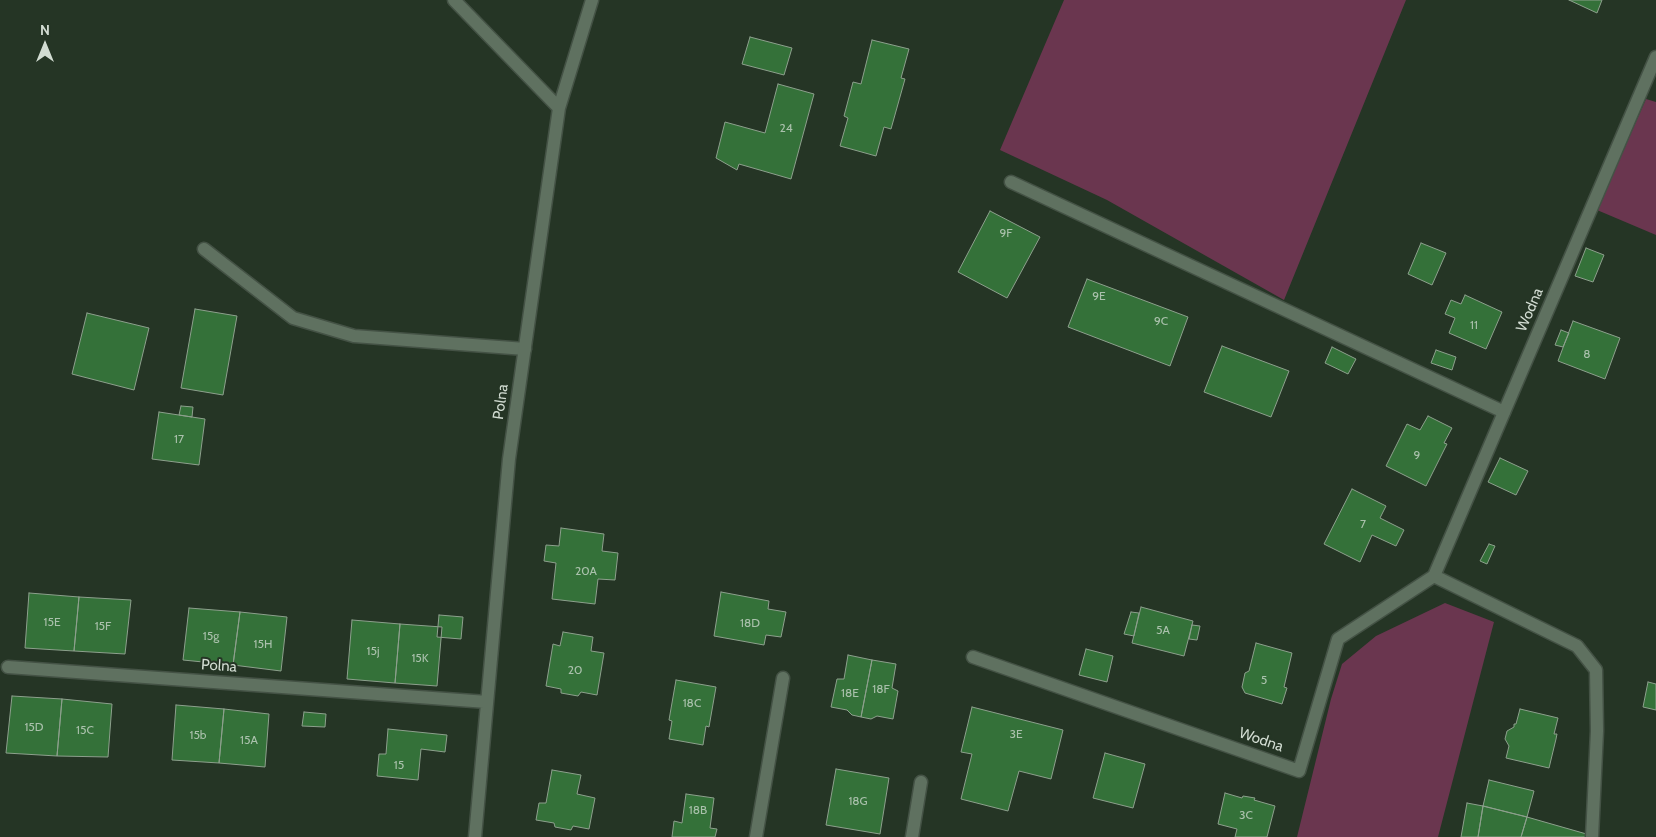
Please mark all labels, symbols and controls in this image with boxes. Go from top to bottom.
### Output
north arrow [20,20,70,70]
text: N [40,21,50,39]
house number: 24 [779,121,793,135]
house number: 9F [999,226,1013,240]
street label: Wodna [1513,285,1547,335]
house number: 9E [1092,289,1106,303]
house number: 9C [1154,314,1168,328]
house number: 11 [1470,318,1478,332]
house number: 8 [1583,347,1591,361]
street label: Polna [490,383,512,421]
house number: 17 [174,432,184,446]
house number: 9 [1414,448,1420,462]
house number: 7 [1360,517,1366,531]
house number: 20A [575,564,597,578]
house number: 15E [43,615,61,629]
house number: 18D [740,616,760,630]
house number: 15F [95,619,111,633]
house number: 5A [1156,623,1170,637]
house number: 15g [203,629,219,643]
house number: 15H [254,637,272,651]
house number: 15j [367,644,379,658]
house number: 15K [411,651,429,665]
street label: Polna [201,656,237,676]
house number: 20 [568,663,582,677]
house number: 5 [1261,673,1267,687]
house number: 18F [872,682,890,696]
house number: 18E [841,686,859,700]
house number: 18C [683,696,701,710]
house number: 15D [24,720,44,734]
house number: 15C [76,723,94,737]
street label: Wodna [1236,724,1286,756]
house number: 3E [1009,727,1023,741]
house number: 15b [189,728,207,742]
house number: 15A [240,733,258,747]
house number: 15 [394,758,404,772]
house number: 18G [848,794,868,808]
house number: 18B [689,803,707,817]
house number: 3C [1239,808,1253,822]

